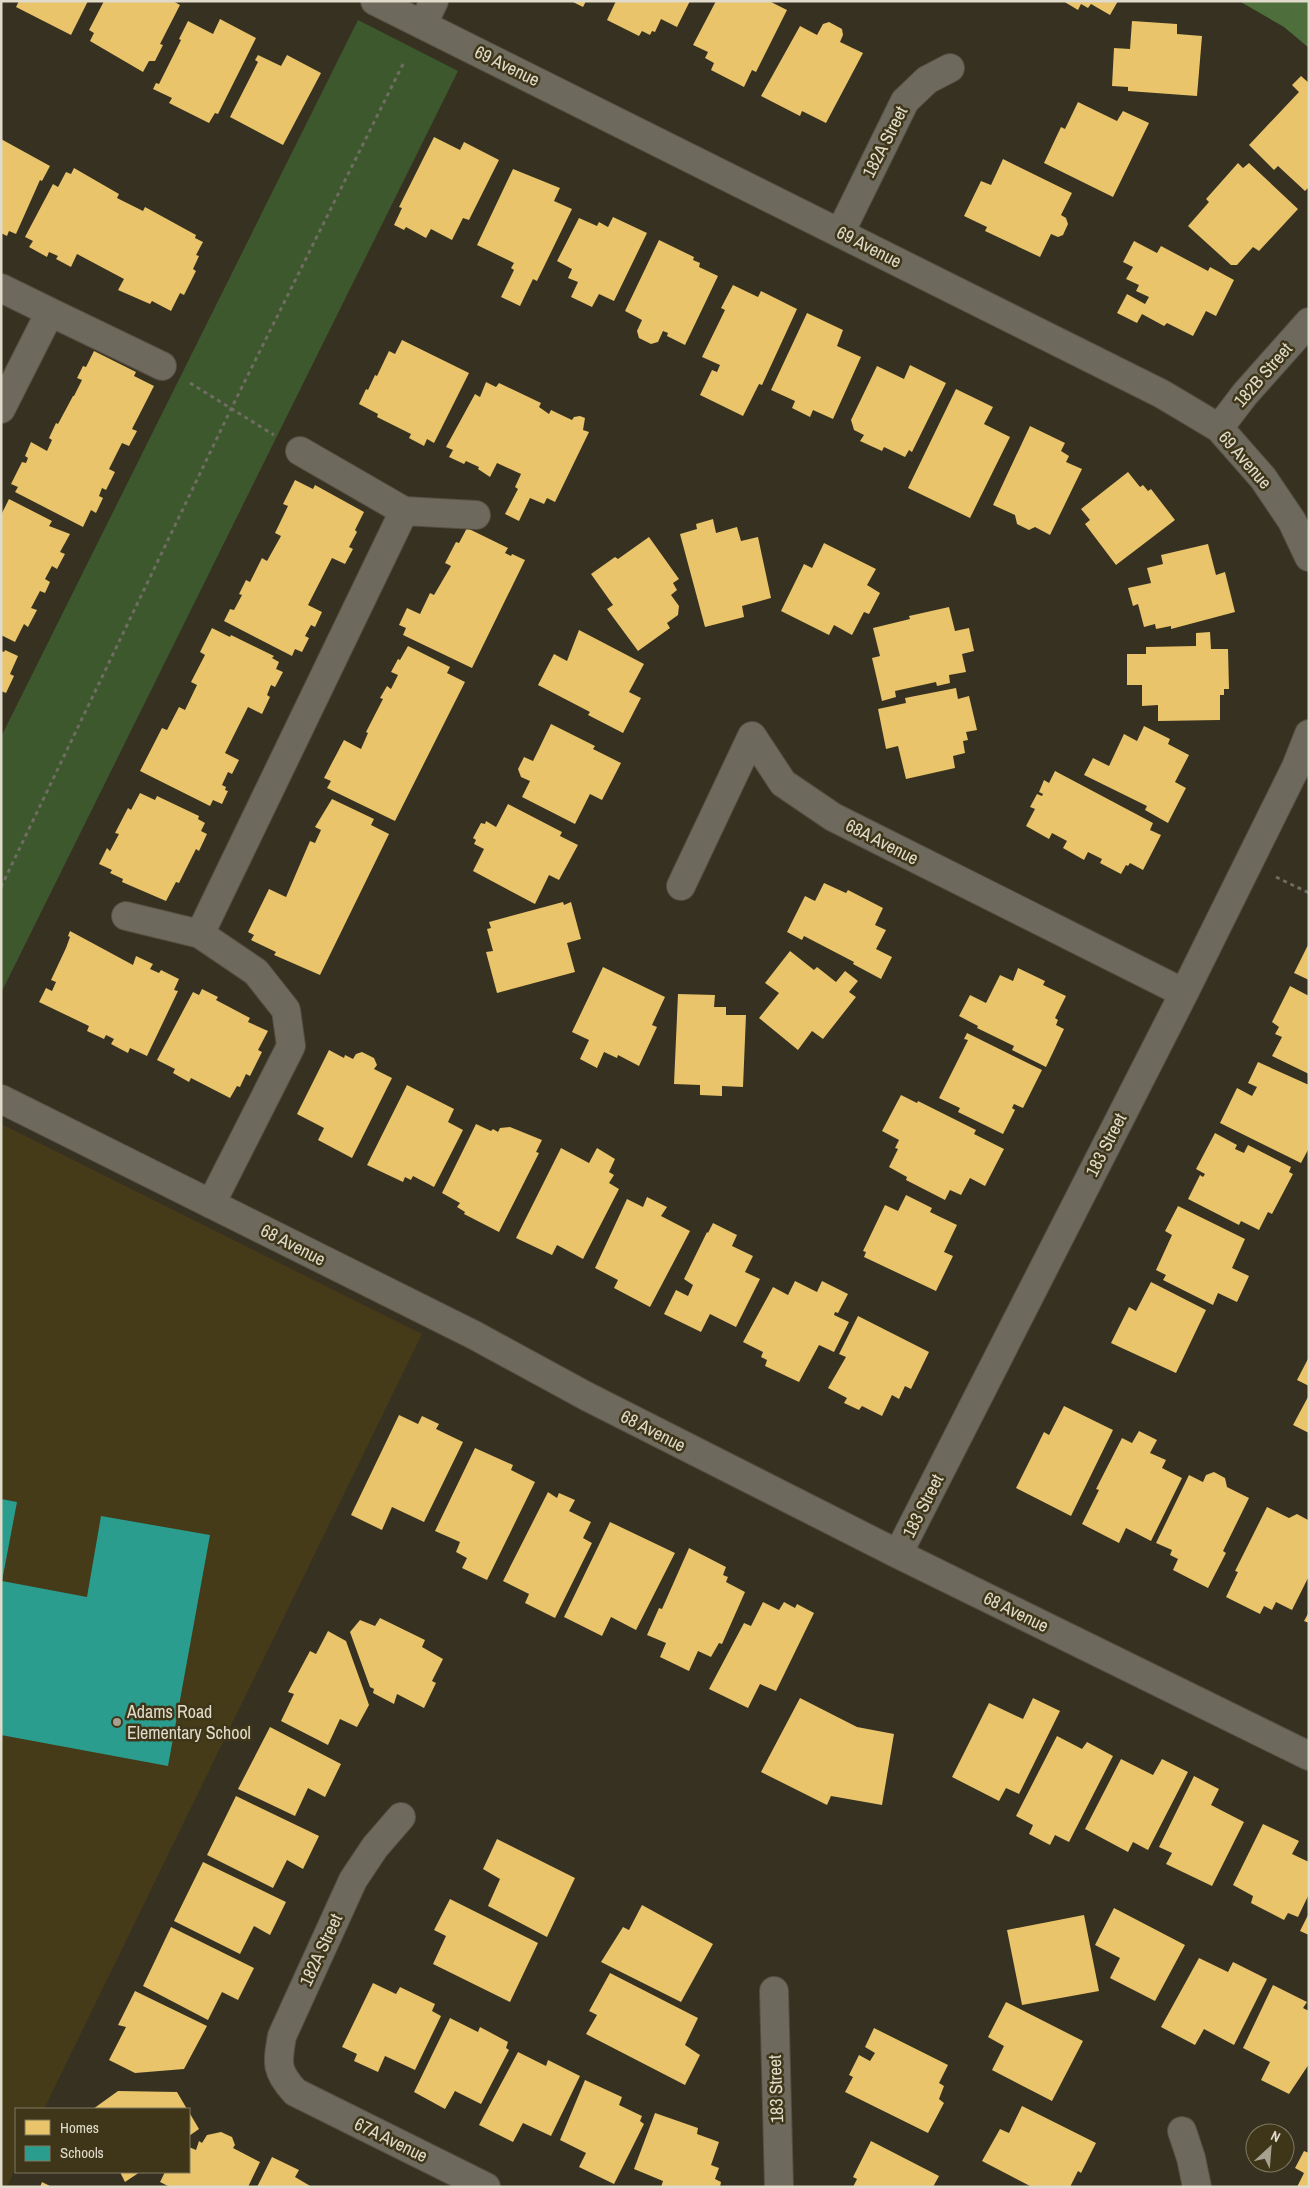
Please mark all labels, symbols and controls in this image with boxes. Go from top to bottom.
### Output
street label: 69 Avenue [470,39,544,92]
street label: 182A Street [856,102,913,182]
street label: 69 Avenue [833,220,906,273]
street label: 182B Street [1228,337,1298,412]
street label: 69 Avenue [1213,425,1278,494]
street label: 68A Avenue [842,813,923,871]
street label: 183 Street [1079,1109,1132,1181]
street label: 68 Avenue [257,1218,330,1271]
street label: 68 Avenue [617,1404,690,1457]
street label: 183 Street [896,1470,949,1542]
street label: 68 Avenue [979,1585,1053,1638]
place label: Adams Road Elementary School [126,1699,251,1745]
marker: Adams Road Elementary School [111,1716,123,1728]
street label: 182A Street [293,1910,348,1990]
street label: 183 Street [762,2055,789,2123]
legend [15,2108,190,2173]
street label: 67A Avenue [350,2111,432,2168]
text: Homes [60,2117,99,2138]
north arrow [1245,2123,1295,2173]
text: N [1268,2126,1283,2146]
text: Schools [60,2142,104,2163]

